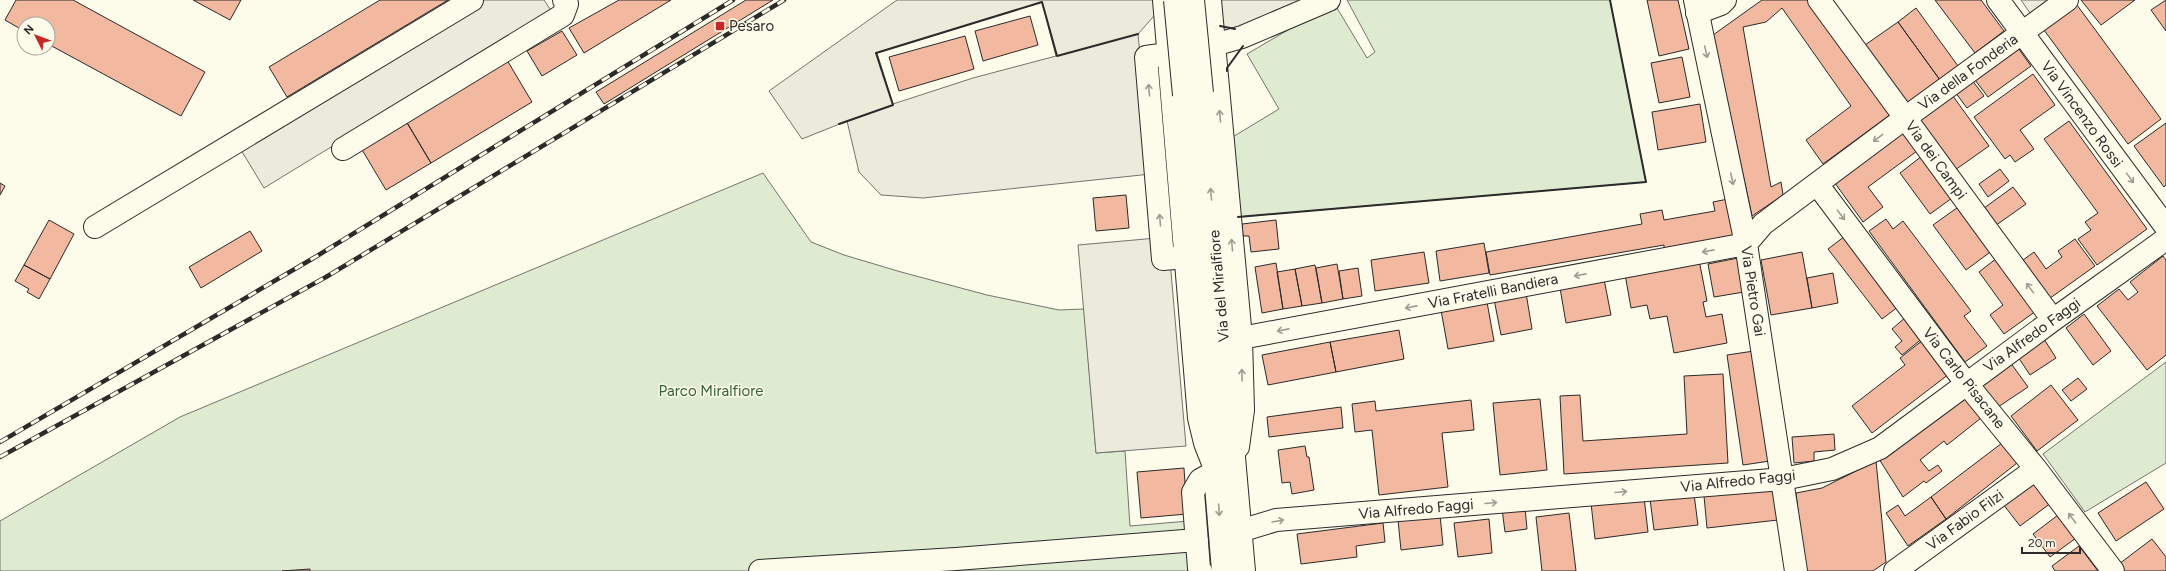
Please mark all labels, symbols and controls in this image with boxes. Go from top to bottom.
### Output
north arrow [16,16,56,56]
place label: Pesaro [729,17,774,35]
marker: Pesaro [714,20,726,32]
text: N [21,22,37,37]
street label: Via della Fonderia [1915,30,2021,114]
one-way arrow [1702,45,1710,58]
street label: Via Vincenzo Rossi [2037,57,2127,171]
one-way arrow [1145,84,1152,97]
one-way arrow [1217,110,1224,123]
street label: Via dei Campi [1901,117,1971,203]
one-way arrow [1873,134,1884,142]
one-way arrow [1729,172,1737,185]
one-way arrow [2125,172,2134,183]
one-way arrow [1207,188,1214,201]
one-way arrow [1837,209,1845,220]
one-way arrow [1156,214,1164,227]
street label: Via del Miralfiore [1205,229,1233,343]
one-way arrow [1229,239,1236,252]
street label: Via Pietro Gai [1737,245,1769,337]
one-way arrow [1701,247,1714,255]
street label: Via Fratelli Bandiera [1427,270,1559,312]
one-way arrow [1574,271,1587,279]
one-way arrow [2025,283,2034,294]
street label: Via Alfredo Faggi [1980,294,2084,376]
one-way arrow [1405,303,1418,311]
street label: Via Carlo Pisacane [1919,324,2009,432]
one-way arrow [1277,327,1290,335]
one-way arrow [1238,369,1245,382]
park label: Parco Miralfiore [659,382,763,400]
street label: Via Alfredo Faggi [1680,466,1796,496]
street label: Via Fabio Filzi [1923,486,2007,554]
one-way arrow [1614,489,1627,496]
street label: Via Alfredo Faggi [1358,495,1474,523]
one-way arrow [1484,499,1497,506]
one-way arrow [1216,503,1223,516]
one-way arrow [2068,512,2077,523]
one-way arrow [1271,517,1284,525]
scale bar [2022,529,2080,555]
text: 20 m [2028,536,2056,550]

